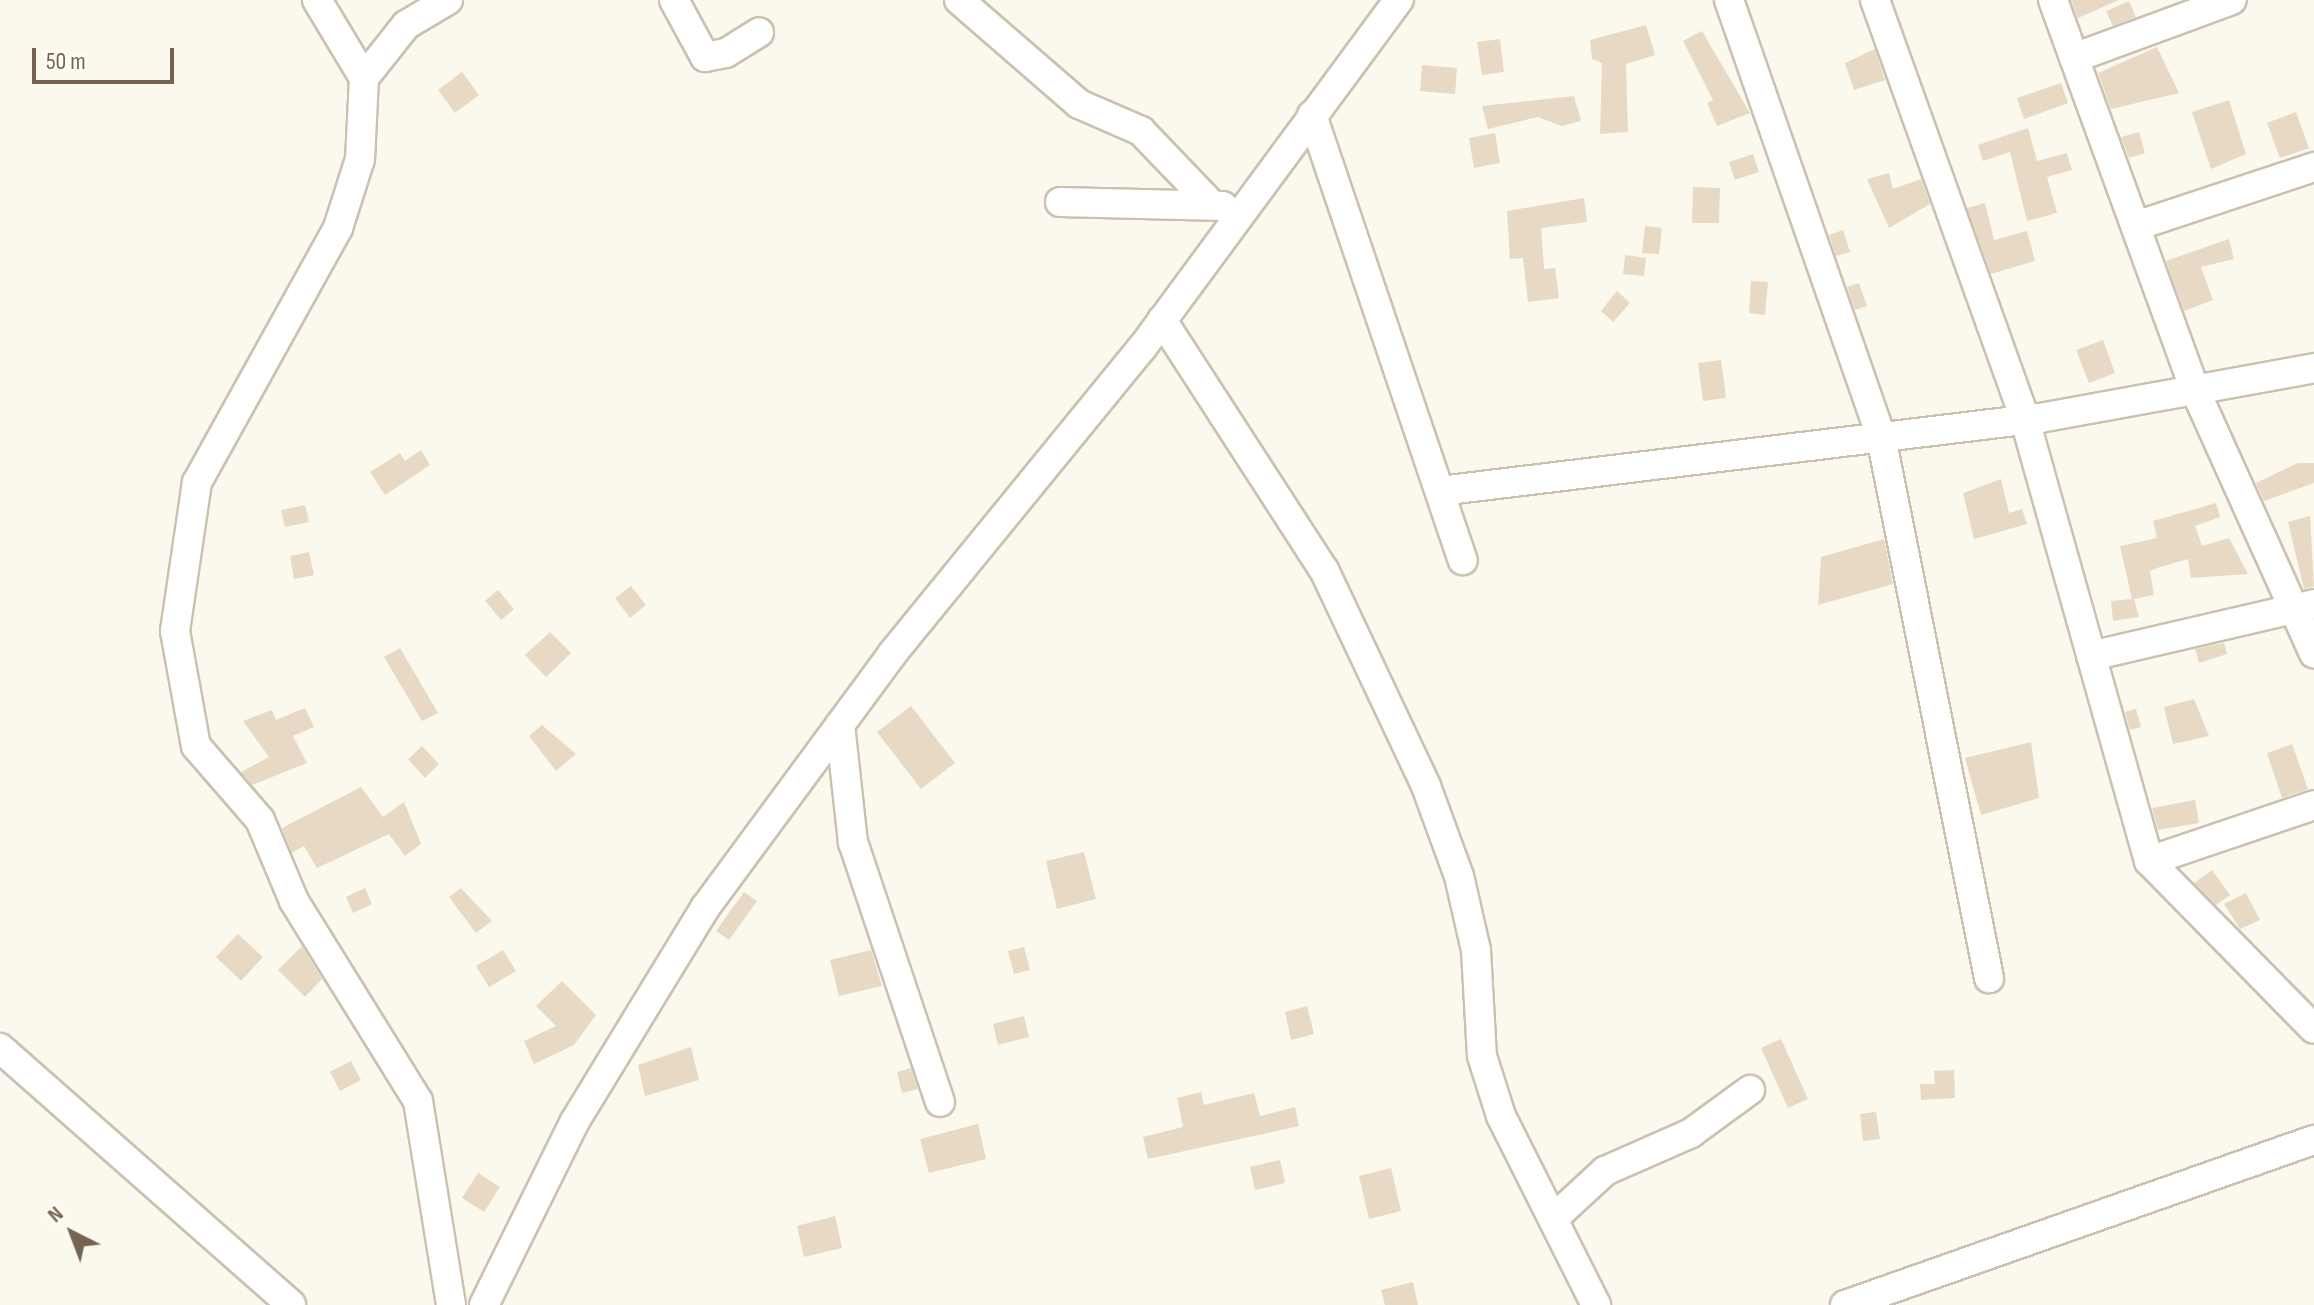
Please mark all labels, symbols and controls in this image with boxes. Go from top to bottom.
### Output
scale bar [36,32,178,82]
text: 50 m [46,47,86,76]
north arrow [32,1193,112,1273]
text: N [42,1201,69,1229]

